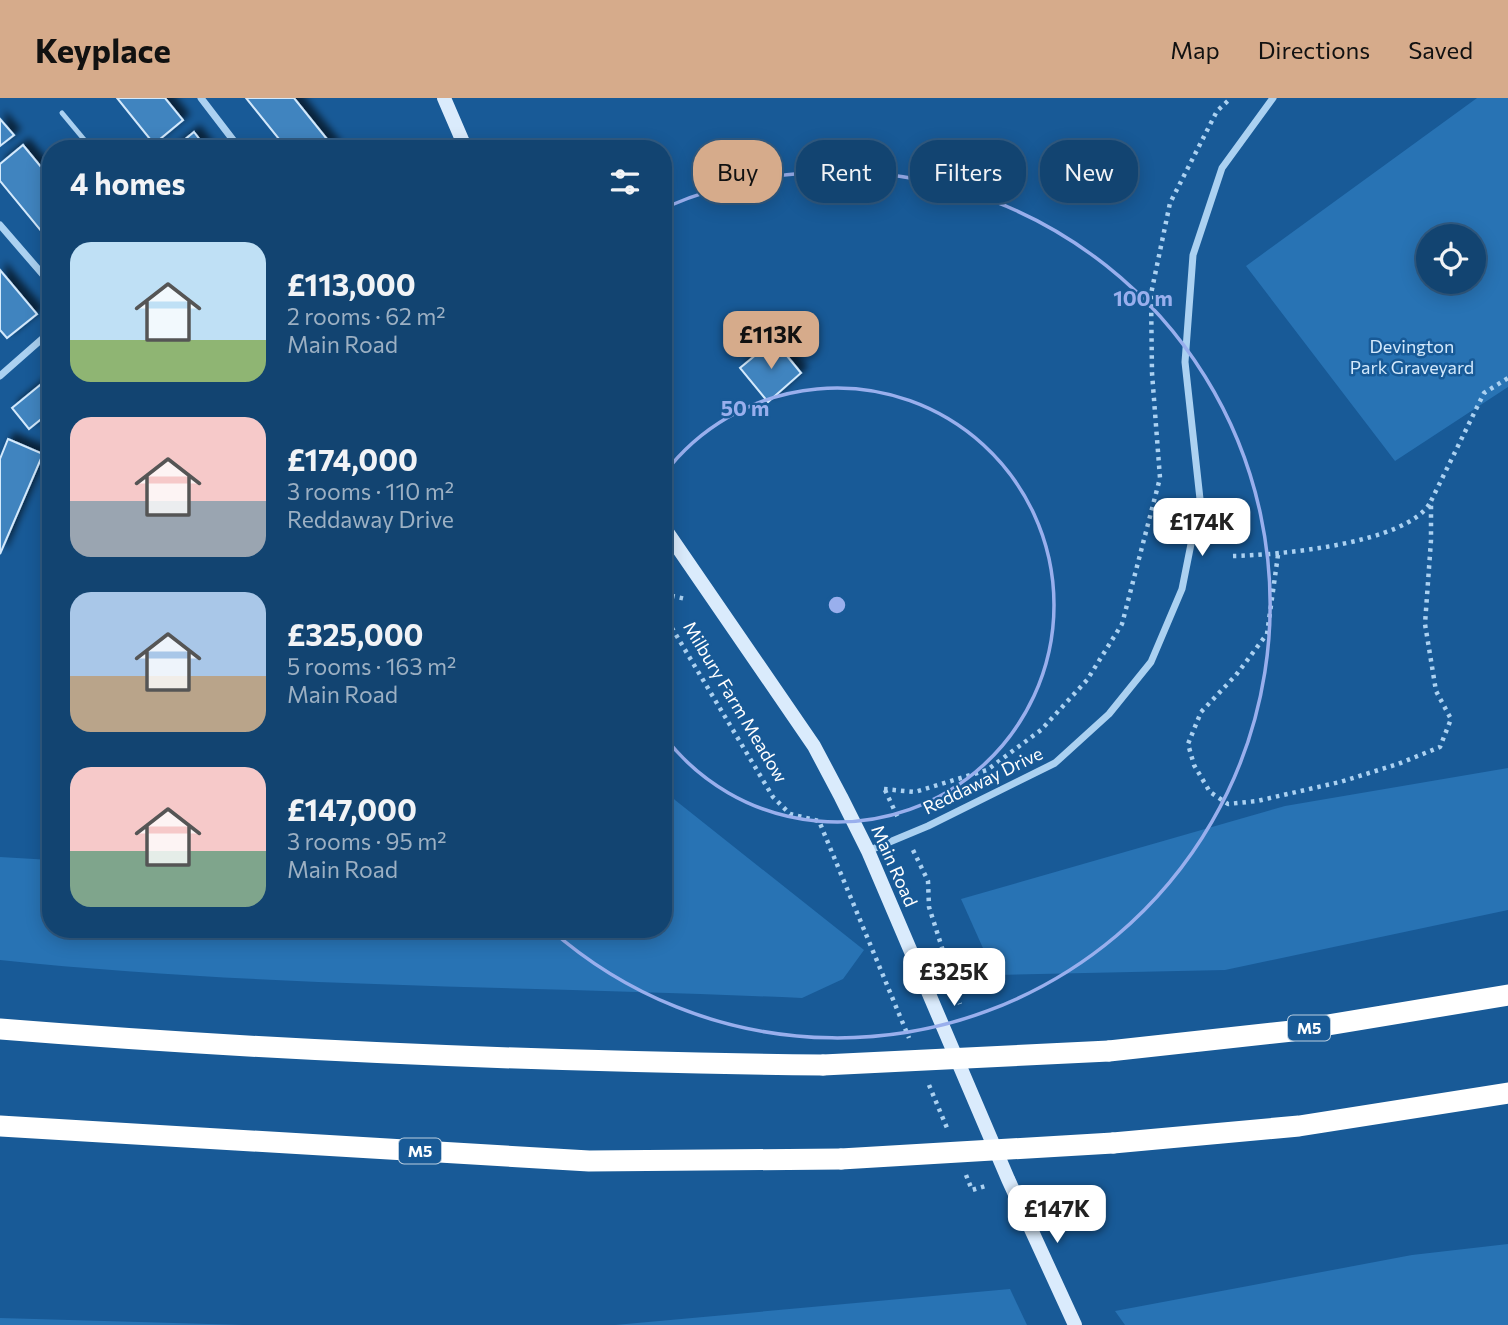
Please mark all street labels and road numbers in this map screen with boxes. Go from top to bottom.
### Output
street label: Milbury Farm Meadow [679,617,793,786]
street label: Reddaway Drive [919,742,1046,819]
street label: Main Road [867,821,923,910]
road number: M5 [1288,1016,1330,1040]
road number: M5 [399,1138,441,1163]

